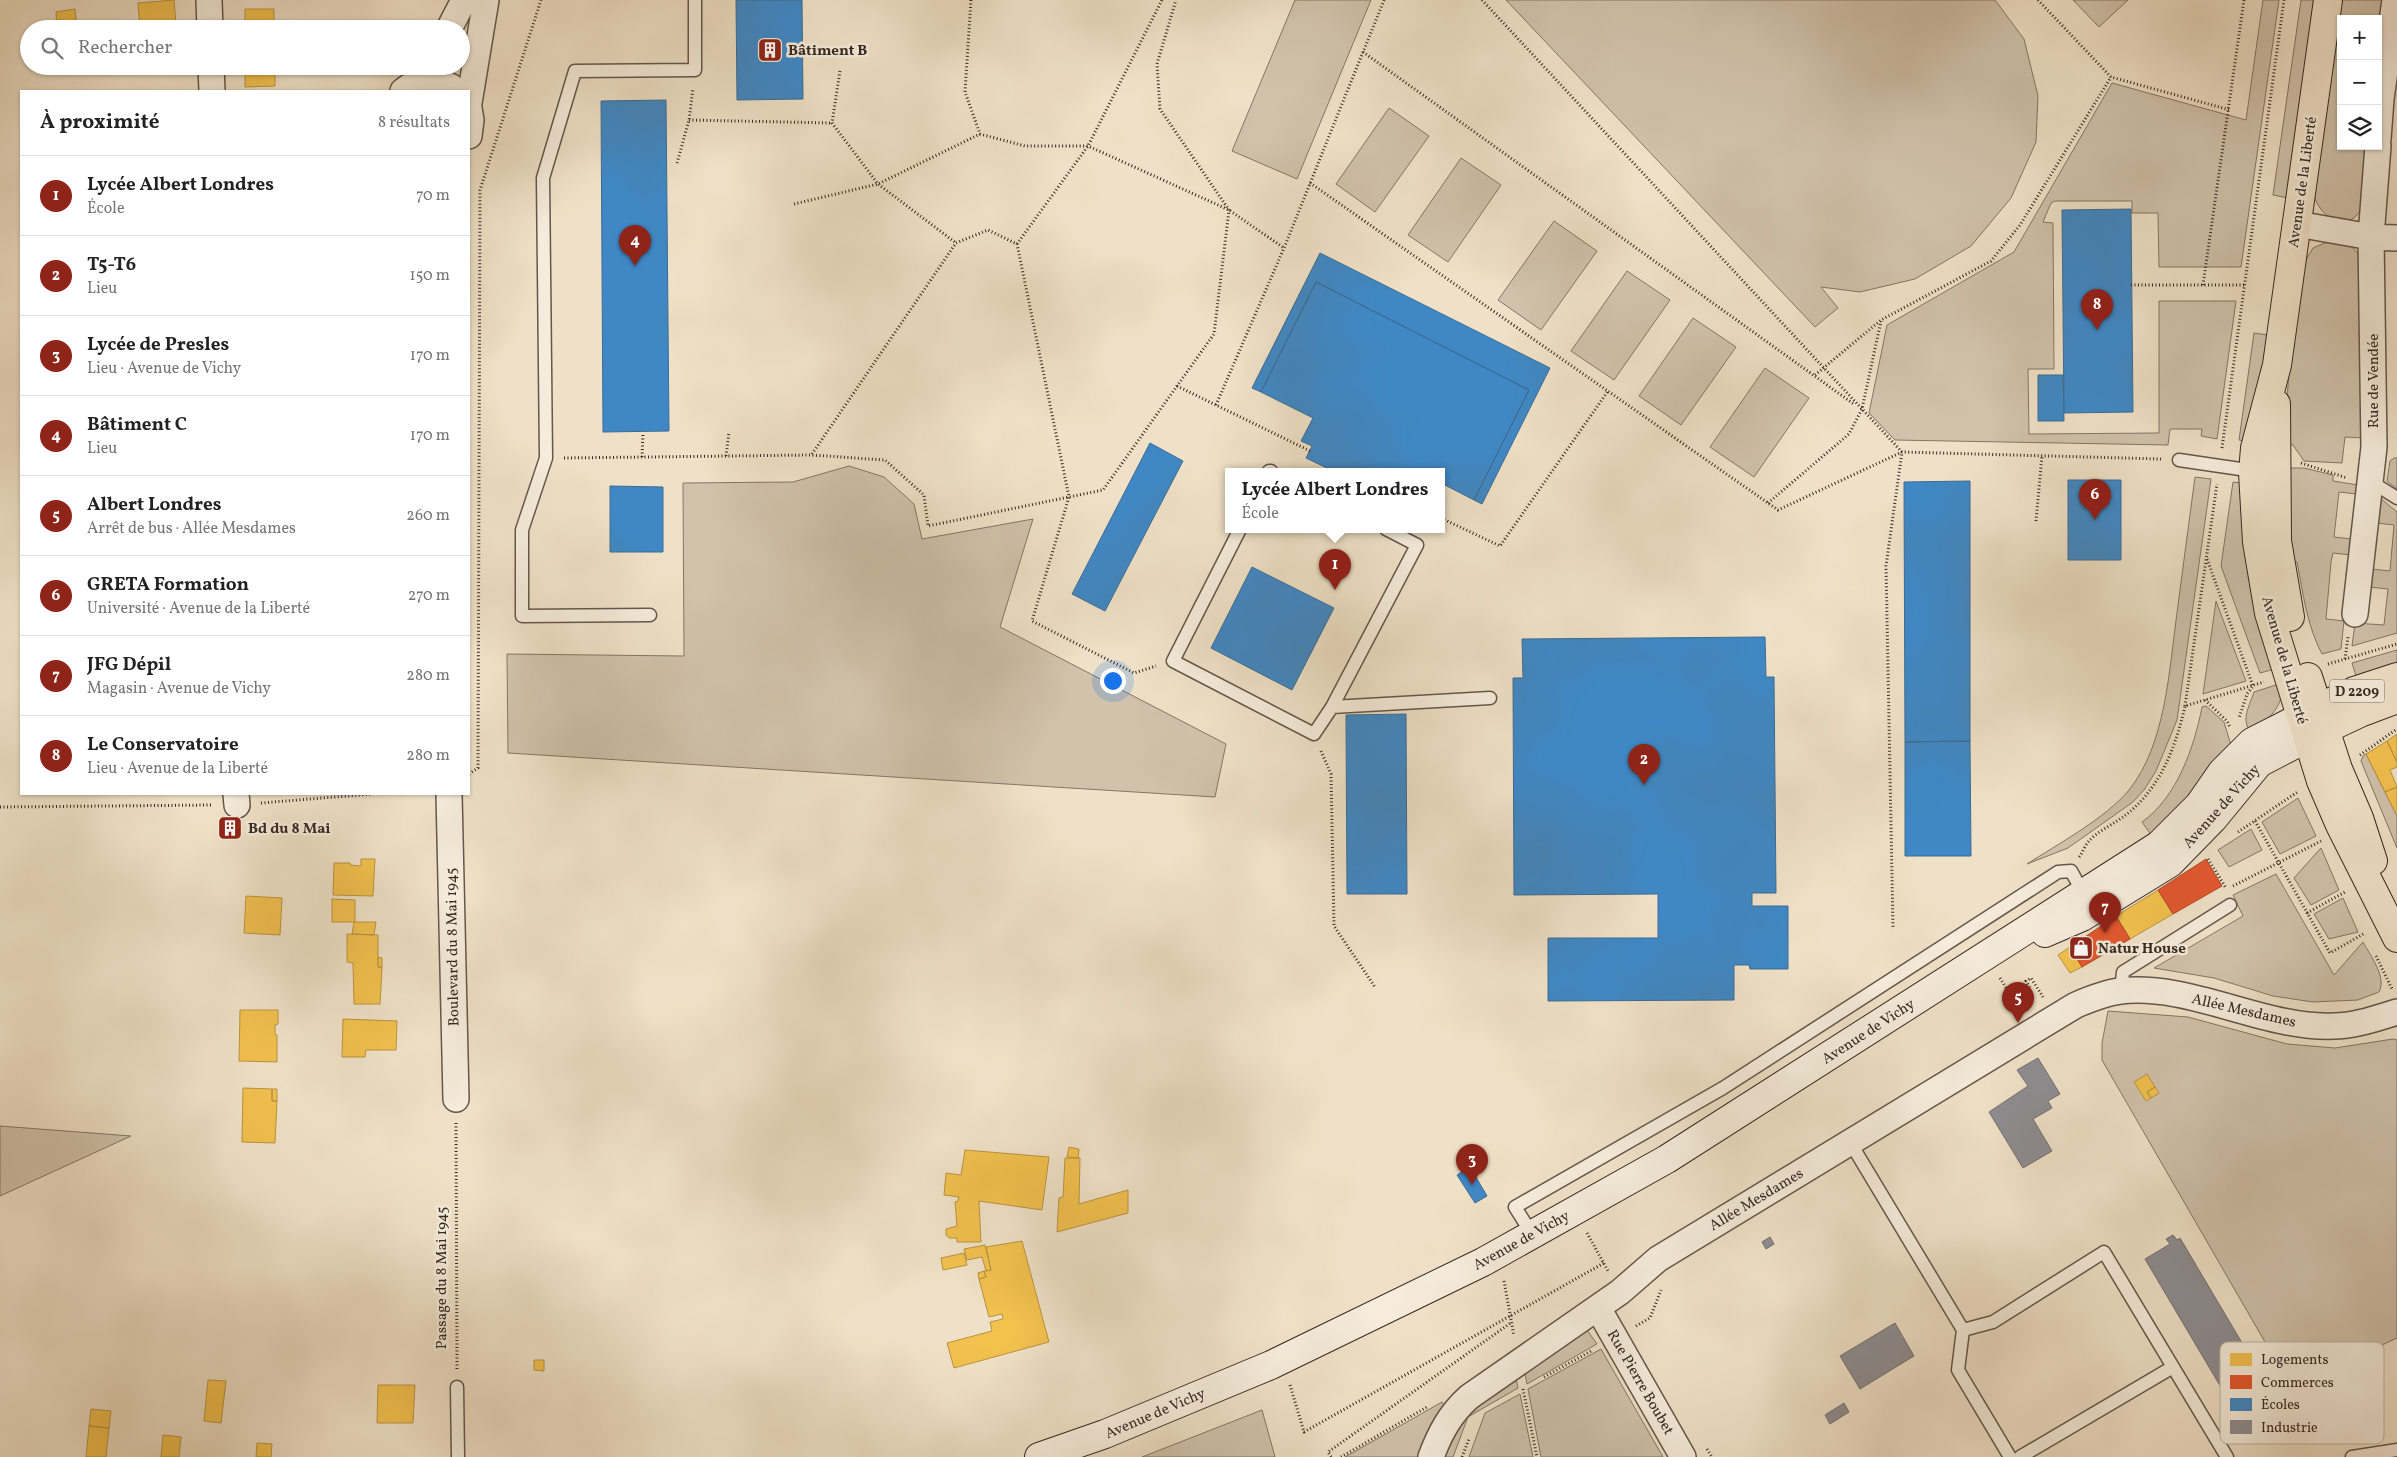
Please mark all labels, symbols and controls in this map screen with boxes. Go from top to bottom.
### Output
map controls [2337,15,2382,150]
button: + [2337,15,2382,60]
search box [20,20,470,75]
icon: search [38,34,66,62]
text: Rechercher [78,35,172,61]
building icon: Bâtiment B [757,37,783,63]
place label: Bâtiment B [788,41,867,62]
button: − [2337,60,2382,105]
button: layers [2337,105,2382,150]
text: À proximité [40,108,159,137]
text: 8 résultats [378,112,450,134]
street label: Avenue de la Liberté [2284,115,2323,249]
text: Lycée Albert Londres [87,172,274,198]
text: 1 [53,185,59,207]
text: 70 m [416,185,450,207]
text: École [87,198,125,220]
pin: 4 [619,225,651,266]
text: T5-T6 [87,252,136,278]
text: 2 [52,265,60,287]
text: 150 m [409,265,450,287]
text: Lieu [87,278,117,300]
pin: 8 [2081,289,2113,330]
text: Lycée de Presles [87,332,229,358]
street label: Rue de Vendée [2364,334,2385,428]
text: 3 [52,345,60,367]
text: 170 m [410,345,450,367]
text: Lieu · Avenue de Vichy [87,358,241,380]
text: Bâtiment C [87,412,187,438]
text: 4 [51,425,61,447]
text: 170 m [410,425,450,447]
text: Lieu [87,438,117,460]
popup [1225,468,1445,533]
text: Lycée Albert Londres [1241,477,1429,503]
pin: 6 [2079,479,2111,520]
text: Albert Londres [87,492,222,518]
text: École [1241,503,1279,525]
text: 5 [52,505,60,527]
text: 260 m [406,505,450,527]
text: Arrêt de bus · Allée Mesdames [87,518,296,540]
pin: 1 [1319,549,1351,590]
text: GRETA Formation [87,572,249,598]
text: 6 [52,585,60,607]
text: 270 m [408,585,450,607]
street label: Avenue de la Liberté [2255,594,2312,727]
text: Université · Avenue de la Liberté [87,598,310,620]
text: JFG Dépil [87,652,171,678]
text: 7 [52,665,60,687]
text: 280 m [406,665,450,687]
your location [1100,668,1126,694]
text: Magasin · Avenue de Vichy [87,678,271,700]
road number: D 2209 [2330,679,2384,702]
text: Le Conservatoire [87,732,239,758]
pin: 2 [1628,744,1660,785]
text: 8 [52,745,60,767]
text: 280 m [406,745,450,767]
text: Lieu · Avenue de la Liberté [87,758,268,780]
street label: Avenue de Vichy [2179,760,2266,854]
building icon: Bd du 8 Mai [217,815,243,841]
place label: Bd du 8 Mai [248,819,331,840]
street label: Boulevard du 8 Mai 1945 [442,867,465,1027]
pin: 7 [2089,892,2121,933]
shop icon: Natur House [2068,935,2094,961]
place label: Natur House [2098,939,2186,960]
pin: 5 [2002,982,2034,1023]
street label: Allée Mesdames [2189,989,2298,1034]
street label: Avenue de Vichy [1818,994,1919,1070]
pin: 3 [1456,1144,1488,1185]
street label: Allée Mesdames [1706,1164,1808,1237]
street label: Avenue de Vichy [1470,1206,1574,1276]
street label: Passage du 8 Mai 1945 [432,1207,453,1349]
street label: Rue Pierre Boubet [1601,1326,1678,1439]
legend [2220,1342,2384,1444]
text: Logements [2261,1351,2328,1370]
text: Commerces [2261,1374,2334,1393]
street label: Avenue de Vichy [1102,1384,1209,1445]
text: Écoles [2261,1396,2300,1415]
text: Industrie [2261,1419,2318,1438]

